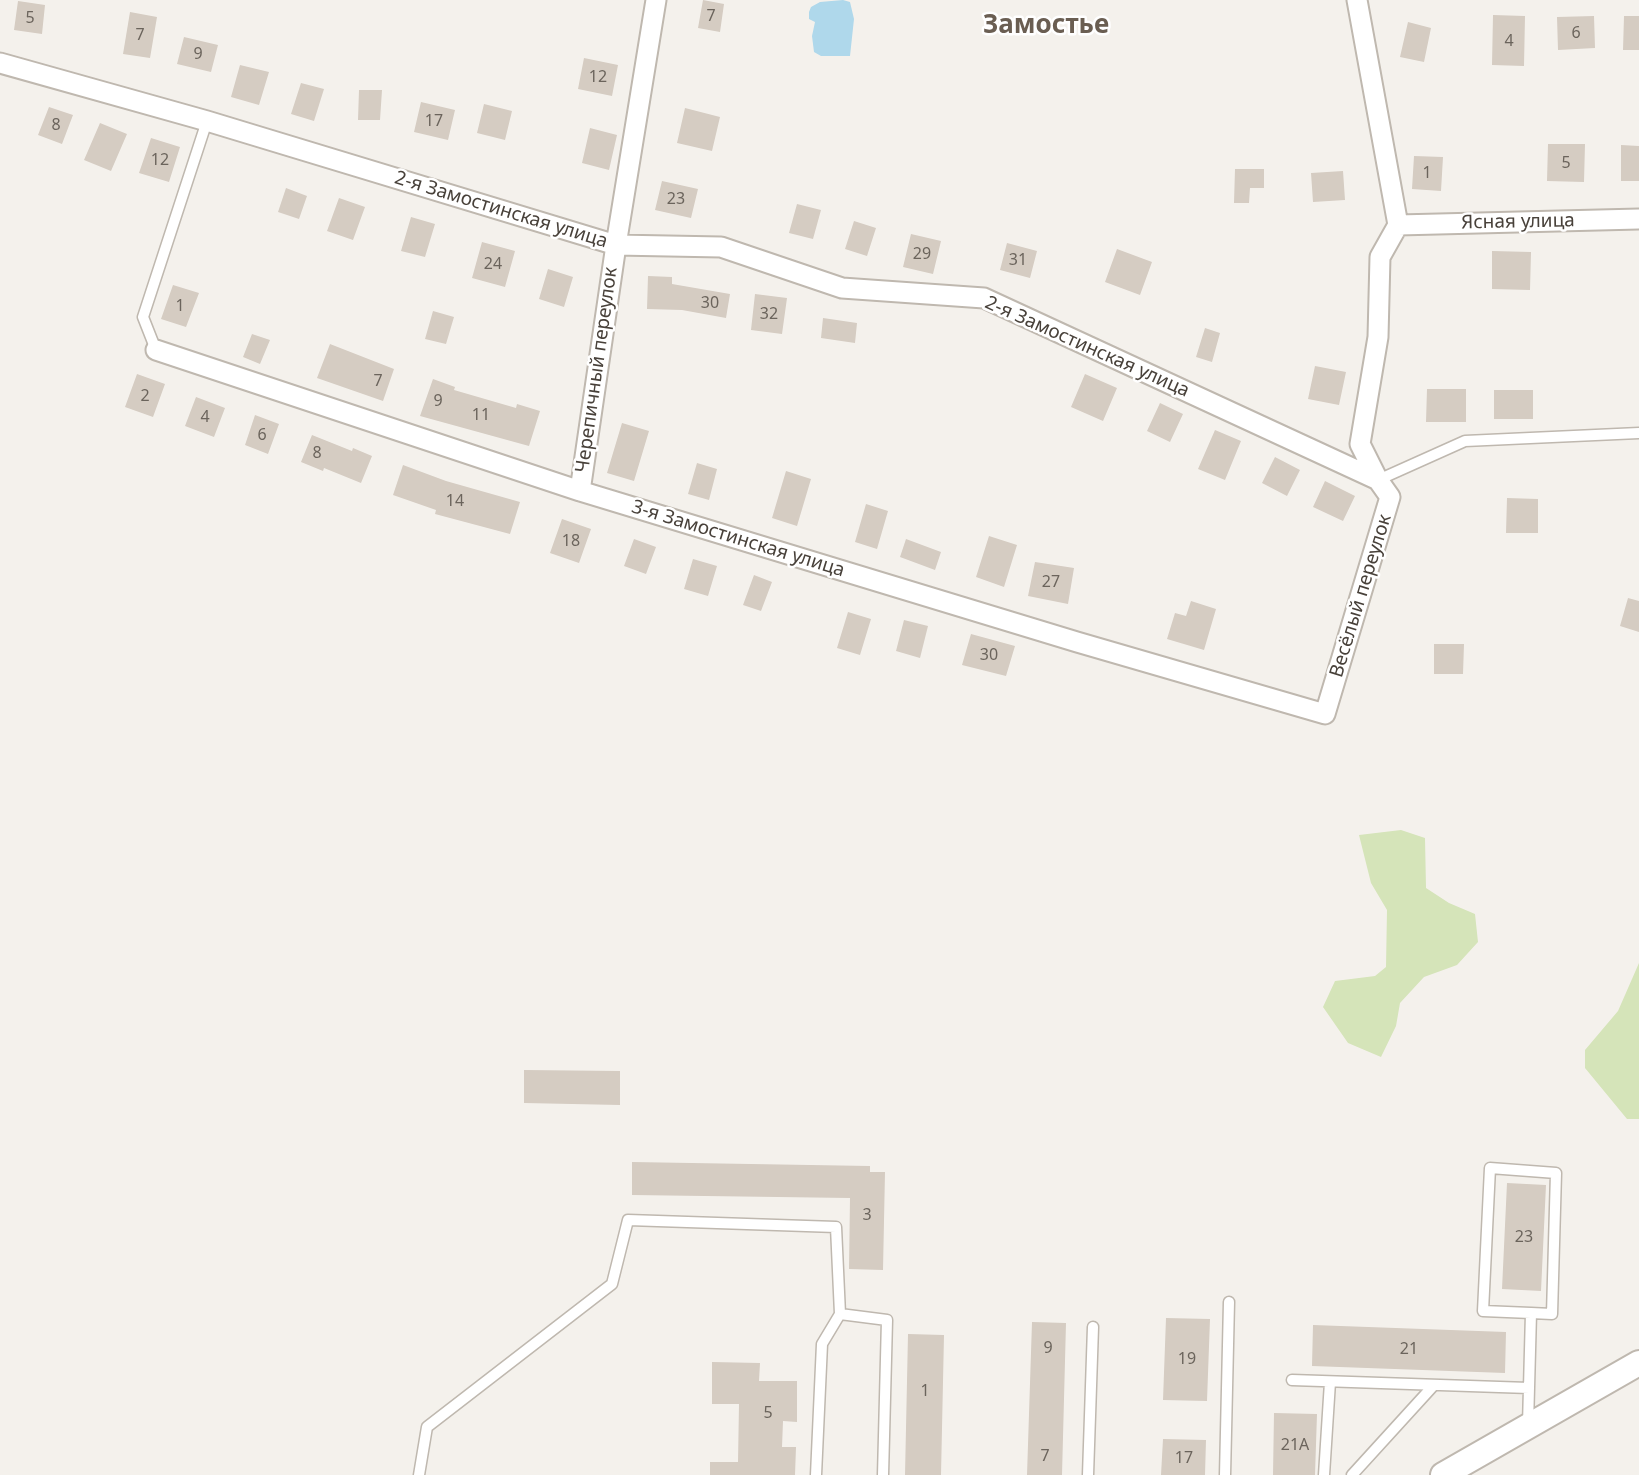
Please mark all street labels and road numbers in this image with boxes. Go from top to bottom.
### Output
street label: 2-я Замостинская улица [392,167,610,253]
street label: Ясная улица [1461,210,1575,234]
street label: Черепичный переулок [571,266,623,474]
street label: 2-я Замостинская улица [981,292,1193,402]
street label: 3-я Замостинская улица [629,496,847,582]
street label: Весёлый переулок [1325,512,1397,680]

